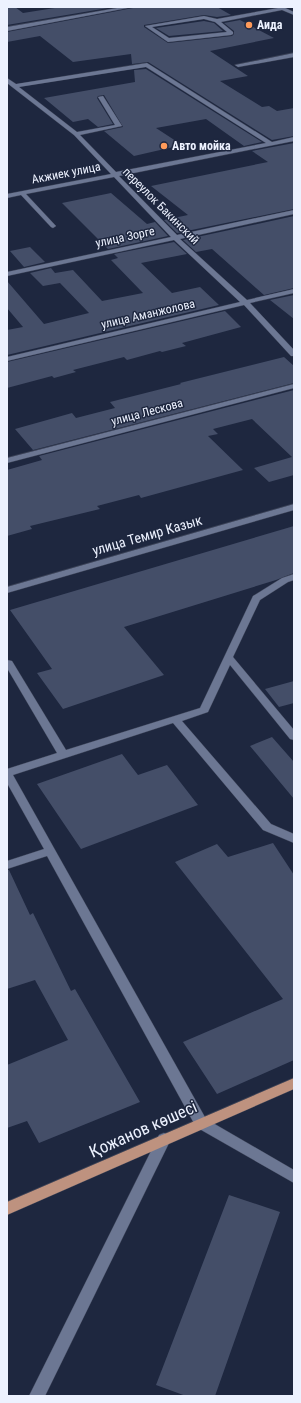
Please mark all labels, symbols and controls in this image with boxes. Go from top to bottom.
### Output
place label: Аида [257,18,283,32]
marker: Аида [244,20,254,30]
place label: Авто мойка [172,139,231,153]
marker: Авто мойка [159,141,169,151]
street label: Акжиек улица [30,159,102,187]
street label: переулок Бакинский [120,165,202,247]
street label: улица Зорге [94,224,156,250]
street label: улица Аманжолова [100,296,197,332]
street label: улица Лескова [110,396,185,428]
street label: улица Темир Казык [90,512,204,558]
street label: Қожанов көшесі [86,1096,200,1162]

